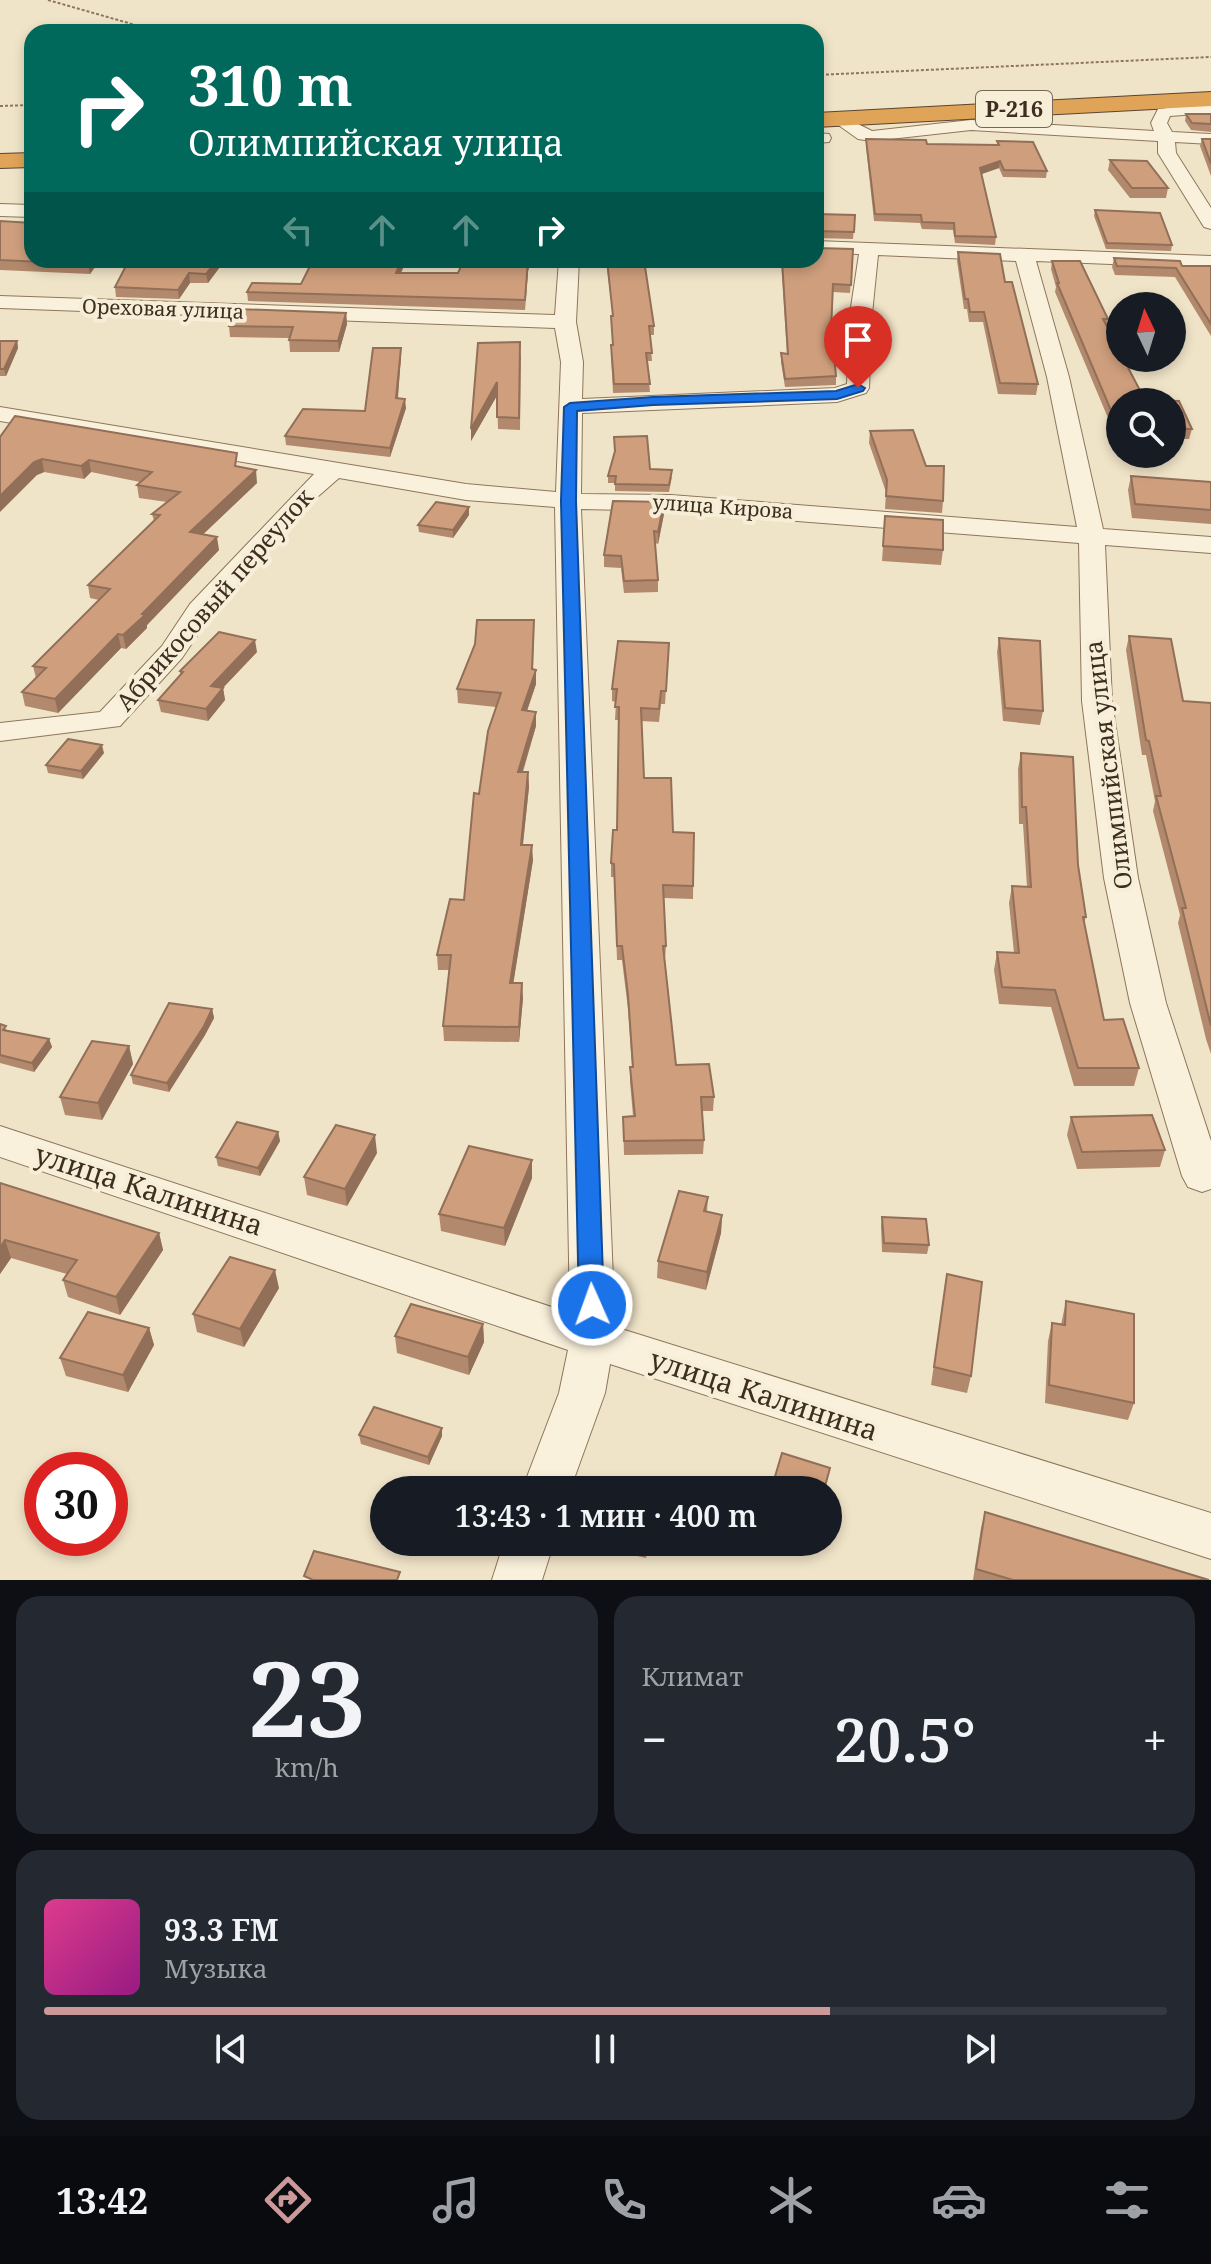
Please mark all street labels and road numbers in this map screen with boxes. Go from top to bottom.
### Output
road number: Р-216 [976,91,1052,127]
street label: Ореховая улица [82,292,245,325]
street label: Абрикосовый переулок [108,480,320,717]
street label: улица Кирова [652,488,794,525]
street label: Олимпийская улица [1076,639,1139,891]
street label: улица Калинина [30,1134,268,1244]
street label: улица Калинина [645,1339,883,1449]

